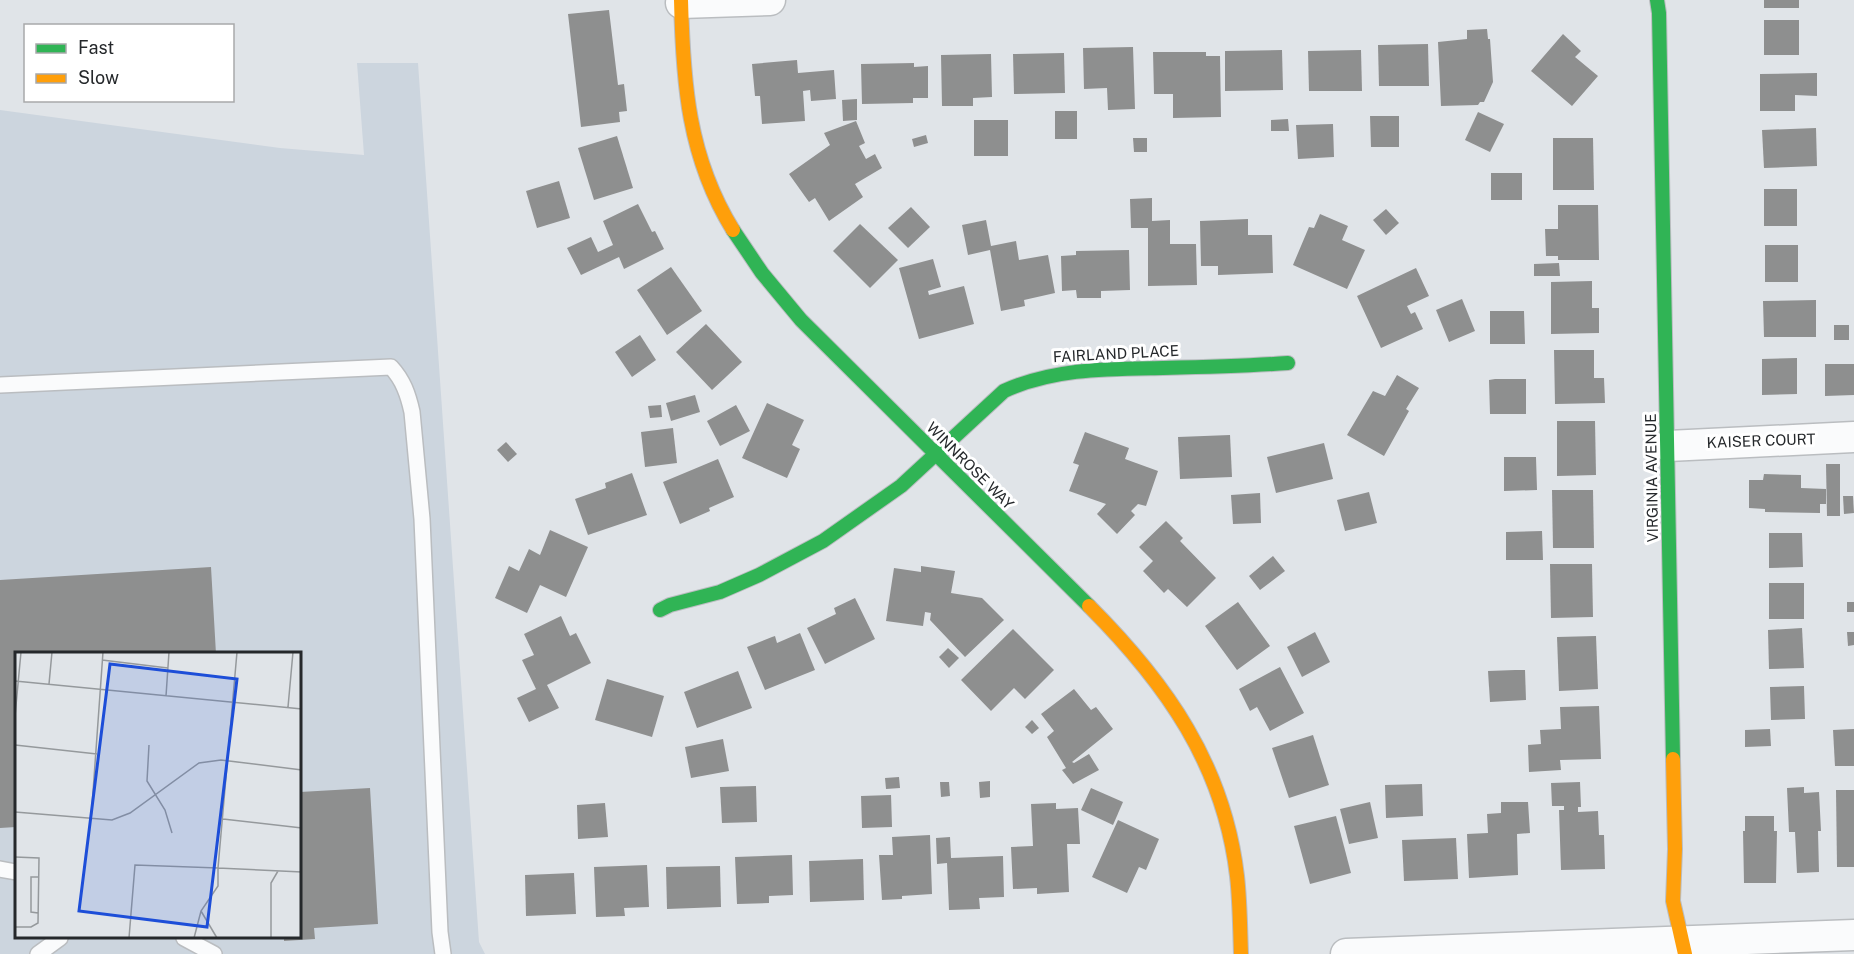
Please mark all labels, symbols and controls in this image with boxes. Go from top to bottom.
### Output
legend [24,24,234,102]
text: Fast [78,37,114,58]
text: Slow [78,67,119,88]
street label: FAIRLAND PLACE [1053,342,1179,365]
street label: VIRGINIA AVENUE [1642,413,1661,543]
street label: WINNROSE WAY [923,419,1017,513]
street label: KAISER COURT [1706,430,1816,451]
inset map [15,652,302,939]

